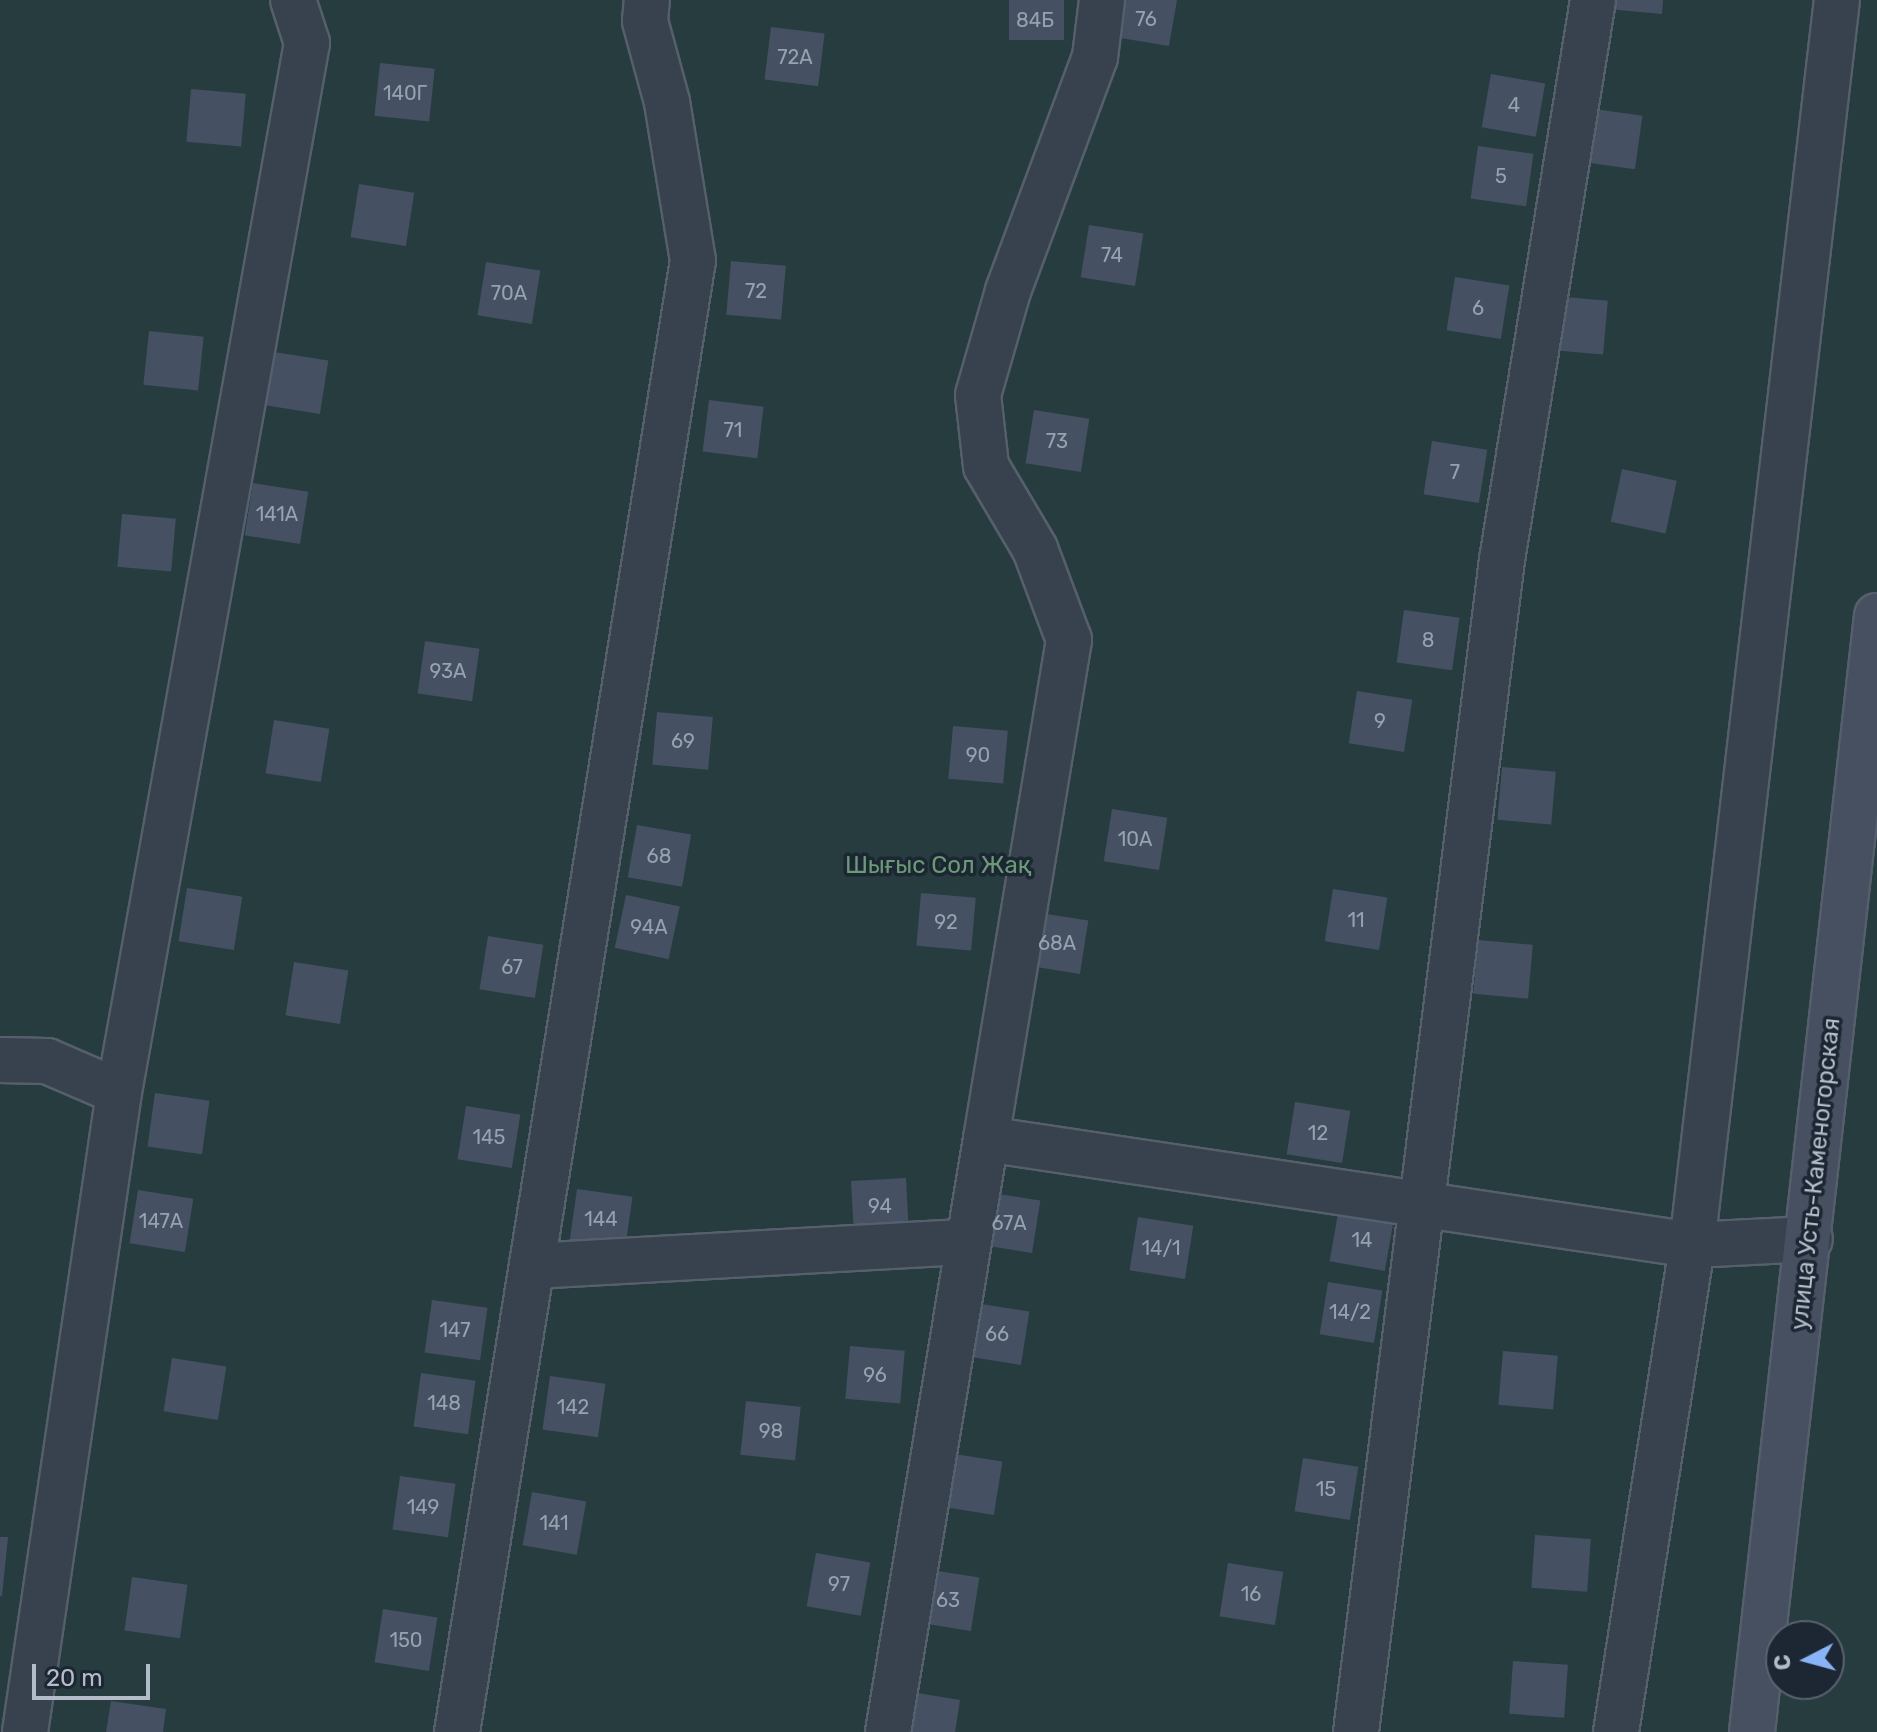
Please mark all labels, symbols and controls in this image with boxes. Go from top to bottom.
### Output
house number: 76 [1135,7,1157,31]
house number: 84Б [1016,8,1054,32]
house number: 72А [777,45,813,69]
house number: 140Г [383,81,427,105]
house number: 4 [1508,93,1520,117]
house number: 5 [1495,164,1507,188]
house number: 74 [1101,243,1123,267]
house number: 72 [745,279,767,303]
house number: 70А [491,281,527,305]
house number: 6 [1472,296,1484,320]
house number: 71 [724,418,742,442]
house number: 73 [1046,429,1068,453]
house number: 7 [1450,460,1460,484]
house number: 141А [256,502,298,526]
house number: 8 [1422,628,1434,652]
house number: 93А [430,659,466,683]
house number: 9 [1374,709,1386,733]
house number: 69 [671,729,695,753]
house number: 90 [966,743,990,767]
house number: 10А [1118,827,1152,851]
house number: 68 [647,844,671,868]
park label: Шығыс Сол Жақ [845,852,1031,880]
house number: 11 [1347,908,1365,932]
house number: 92 [934,910,958,934]
house number: 94А [630,915,668,939]
house number: 68А [1038,931,1076,955]
house number: 67 [501,955,523,979]
street label: улица Усть-Каменогорская [1785,1016,1847,1332]
house number: 12 [1308,1121,1328,1145]
house number: 145 [473,1125,505,1149]
house number: 94 [868,1194,892,1218]
house number: 144 [584,1207,618,1231]
house number: 147А [139,1209,183,1233]
house number: 67А [991,1211,1027,1235]
house number: 14 [1352,1228,1372,1252]
house number: 14/1 [1141,1236,1181,1260]
house number: 14/2 [1329,1300,1371,1324]
house number: 147 [440,1318,470,1342]
house number: 66 [985,1322,1009,1346]
house number: 96 [863,1363,887,1387]
house number: 148 [427,1391,461,1415]
house number: 142 [557,1395,589,1419]
house number: 98 [759,1419,783,1443]
house number: 15 [1316,1477,1336,1501]
house number: 149 [407,1495,439,1519]
house number: 141 [539,1511,569,1535]
house number: 97 [828,1572,850,1596]
house number: 16 [1241,1582,1261,1606]
house number: 63 [936,1588,960,1612]
north arrow [1765,1620,1845,1700]
house number: 150 [389,1628,423,1652]
scale bar [36,1648,154,1698]
text: С [1768,1653,1797,1671]
text: 20 m [46,1664,103,1692]

